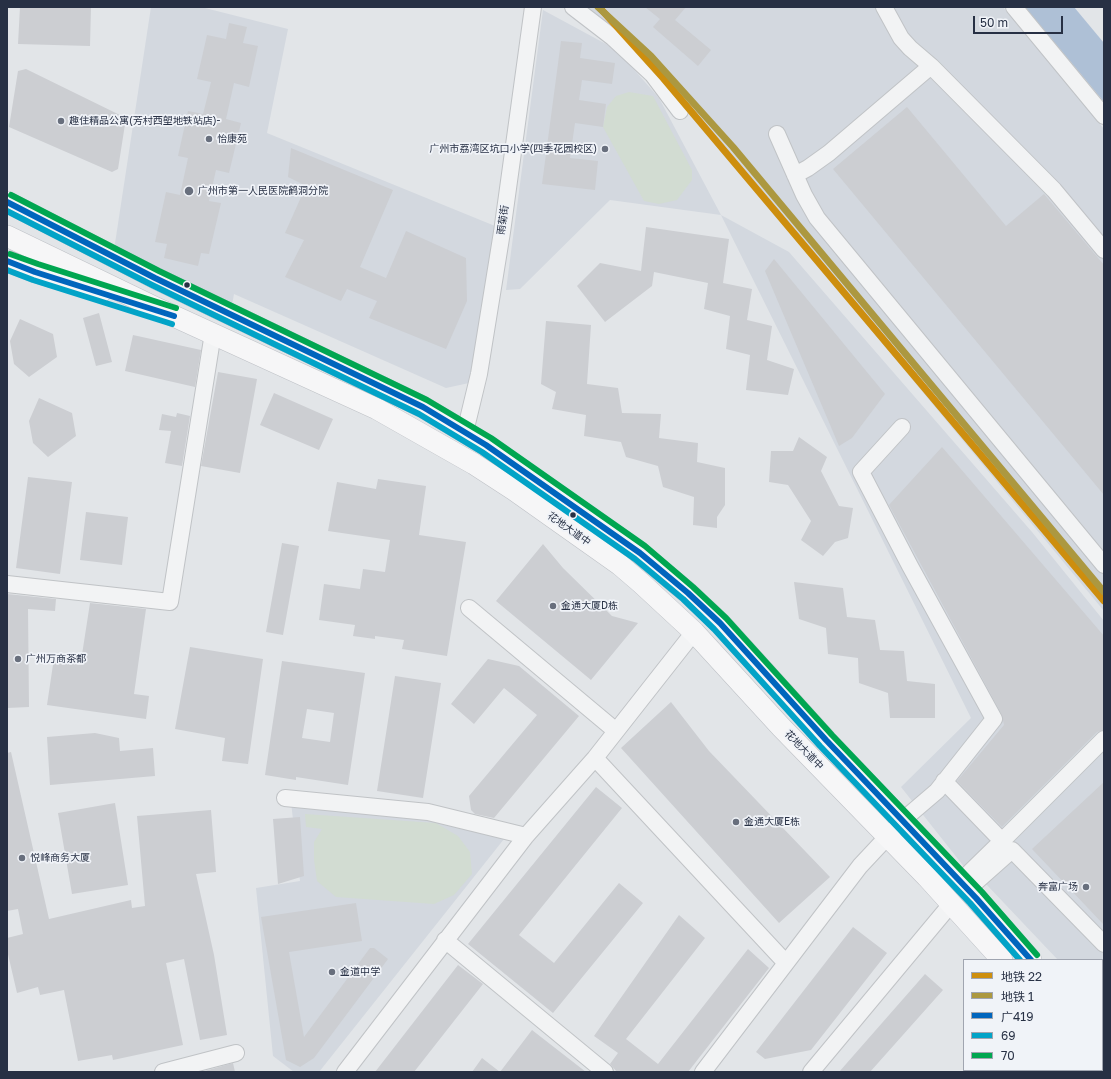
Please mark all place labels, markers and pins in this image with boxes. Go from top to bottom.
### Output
place label: 趣住精品公寓(芳村西塱地铁站店)- [69,115,220,127]
marker: 趣住精品公寓(芳村西塱地铁站店)- [56,116,66,126]
place label: 怡康苑 [217,133,247,145]
marker: 怡康苑 [204,134,214,144]
place label: 广州市荔湾区坑口小学(四季花园校区) [429,143,597,155]
marker: 广州市荔湾区坑口小学(四季花园校区) [600,144,610,154]
marker: 广州市第一人民医院鹤洞分院 [183,185,195,197]
place label: 广州市第一人民医院鹤洞分院 [198,185,328,197]
unlabelled marker [182,280,192,290]
unlabelled marker [568,510,578,520]
place label: 金通大厦D栋 [561,600,618,612]
marker: 金通大厦D栋 [548,601,558,611]
place label: 广州万商茶都 [26,653,86,665]
marker: 广州万商茶都 [13,654,23,664]
place label: 金通大厦E栋 [744,816,800,828]
marker: 金通大厦E栋 [731,817,741,827]
place label: 悦峰商务大厦 [30,852,90,864]
marker: 悦峰商务大厦 [17,853,27,863]
place label: 奔富广场 [1038,881,1078,893]
marker: 奔富广场 [1081,882,1091,892]
place label: 金道中学 [340,966,380,978]
marker: 金道中学 [327,967,337,977]

